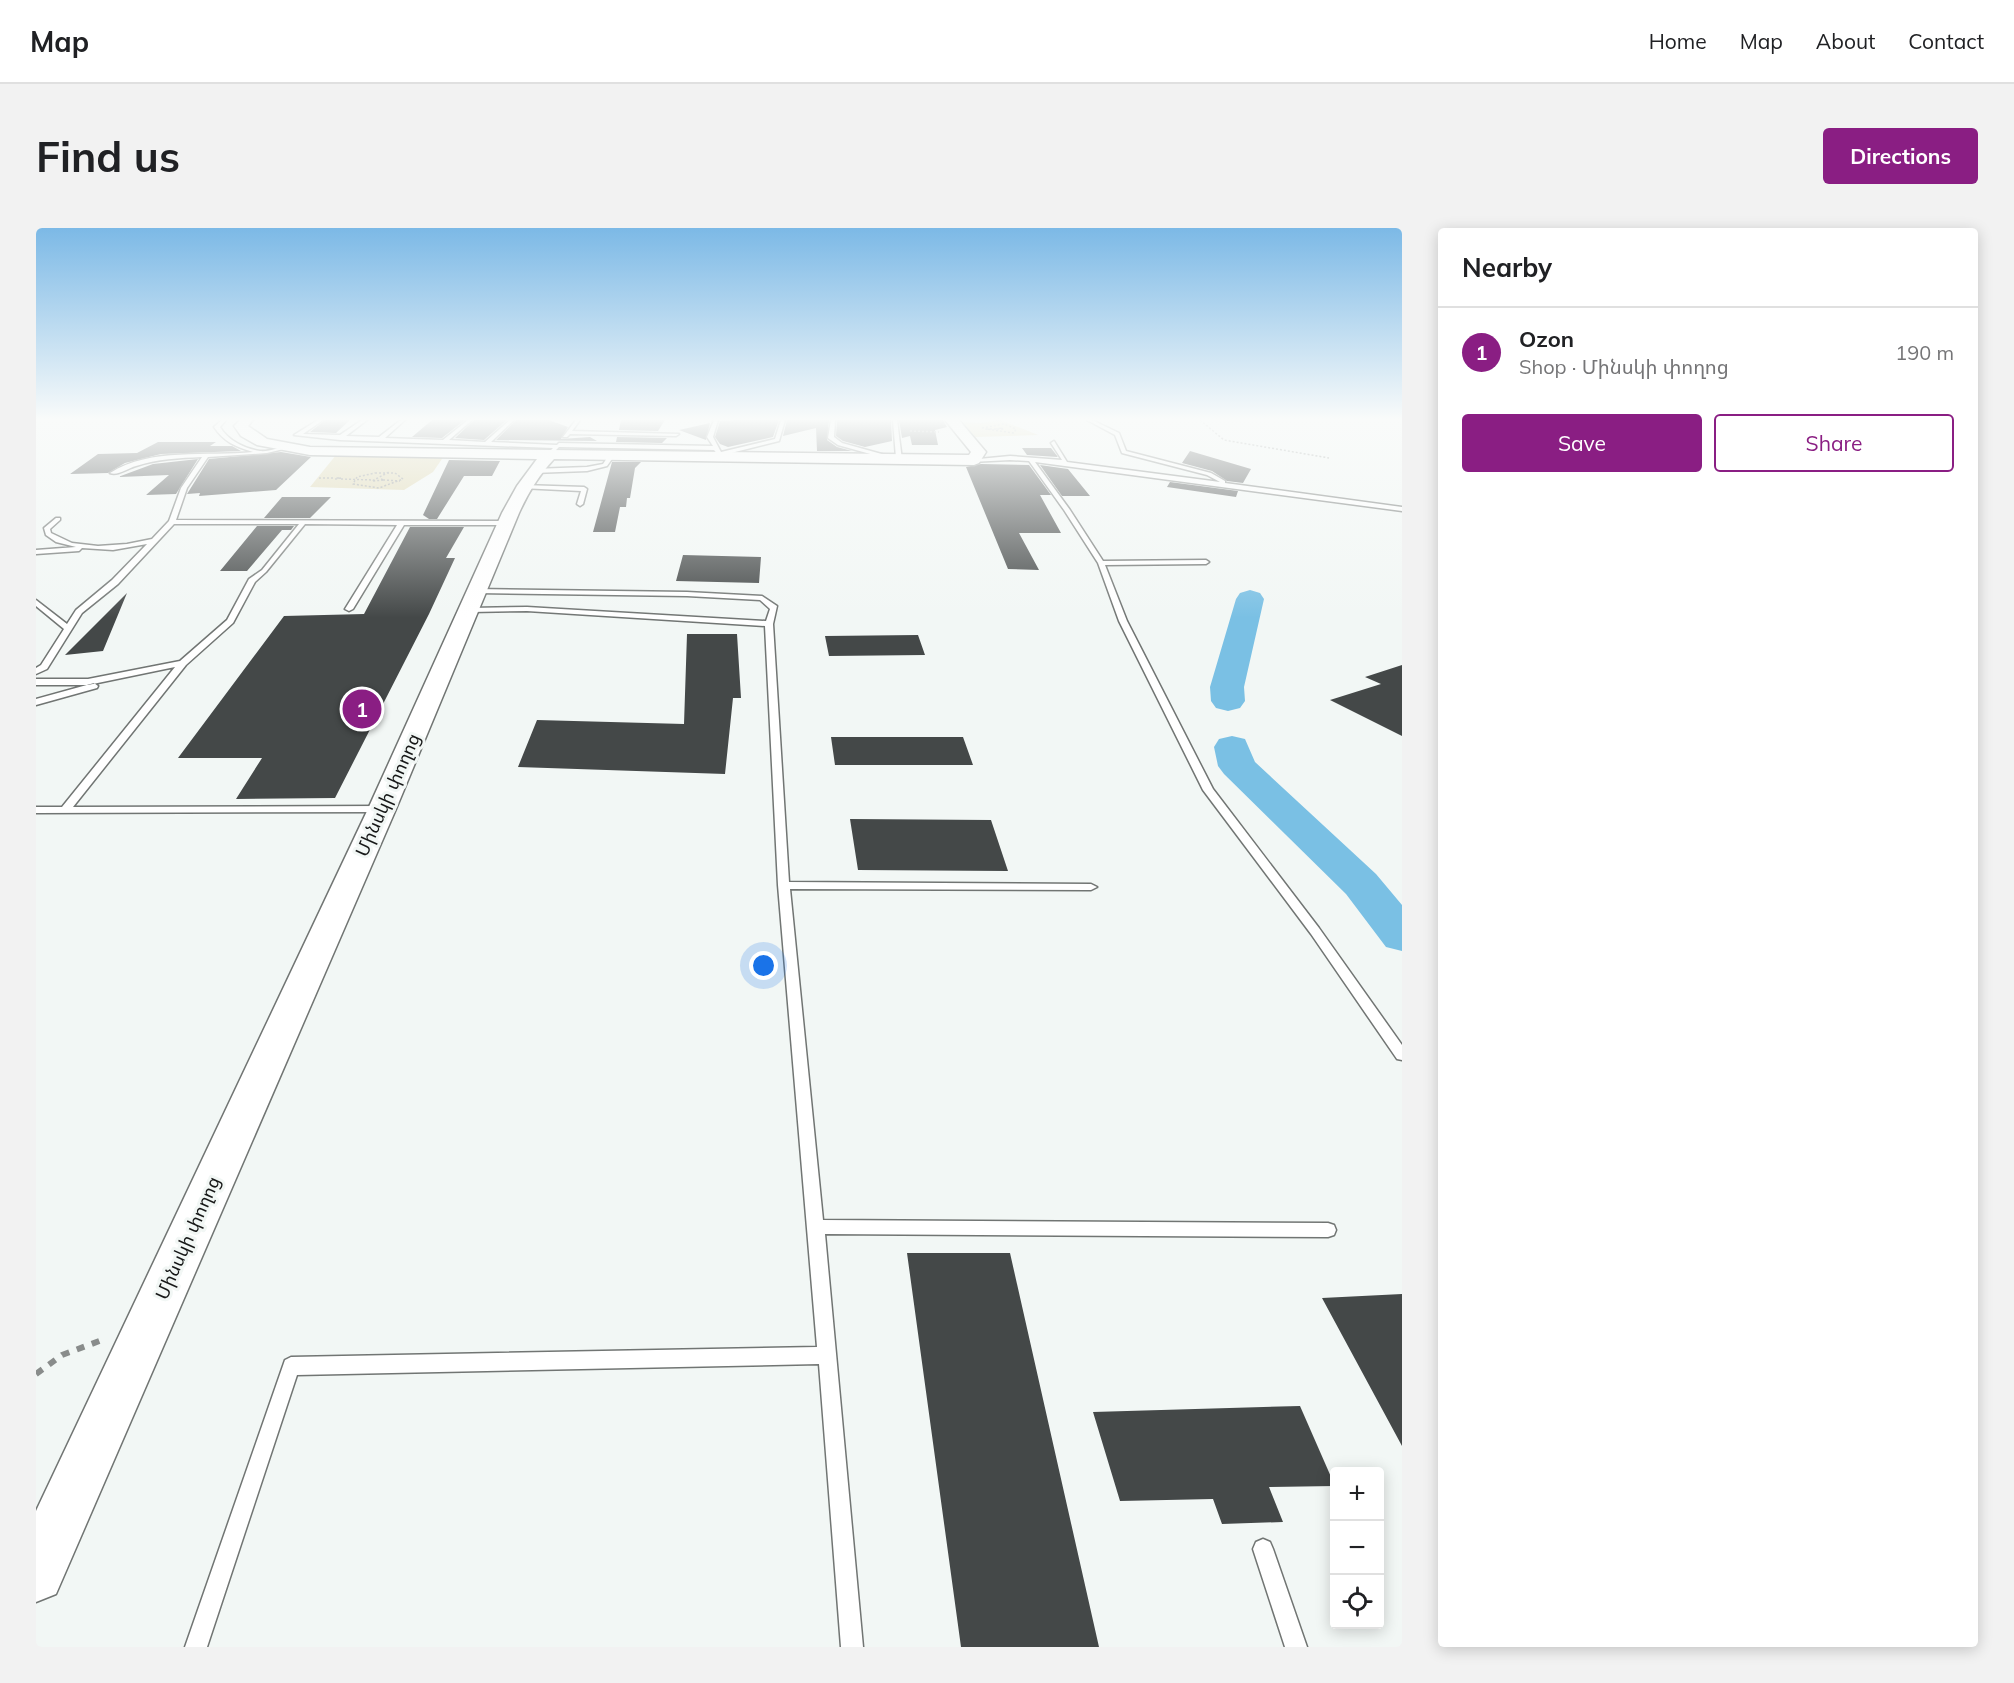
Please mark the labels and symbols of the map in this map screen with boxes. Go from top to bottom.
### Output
pin: 1 [342,686,382,732]
street label: Մինսկի փողոց [350,730,425,860]
your location [749,951,778,980]
street label: Մինսկի փողոց [150,1173,225,1303]

